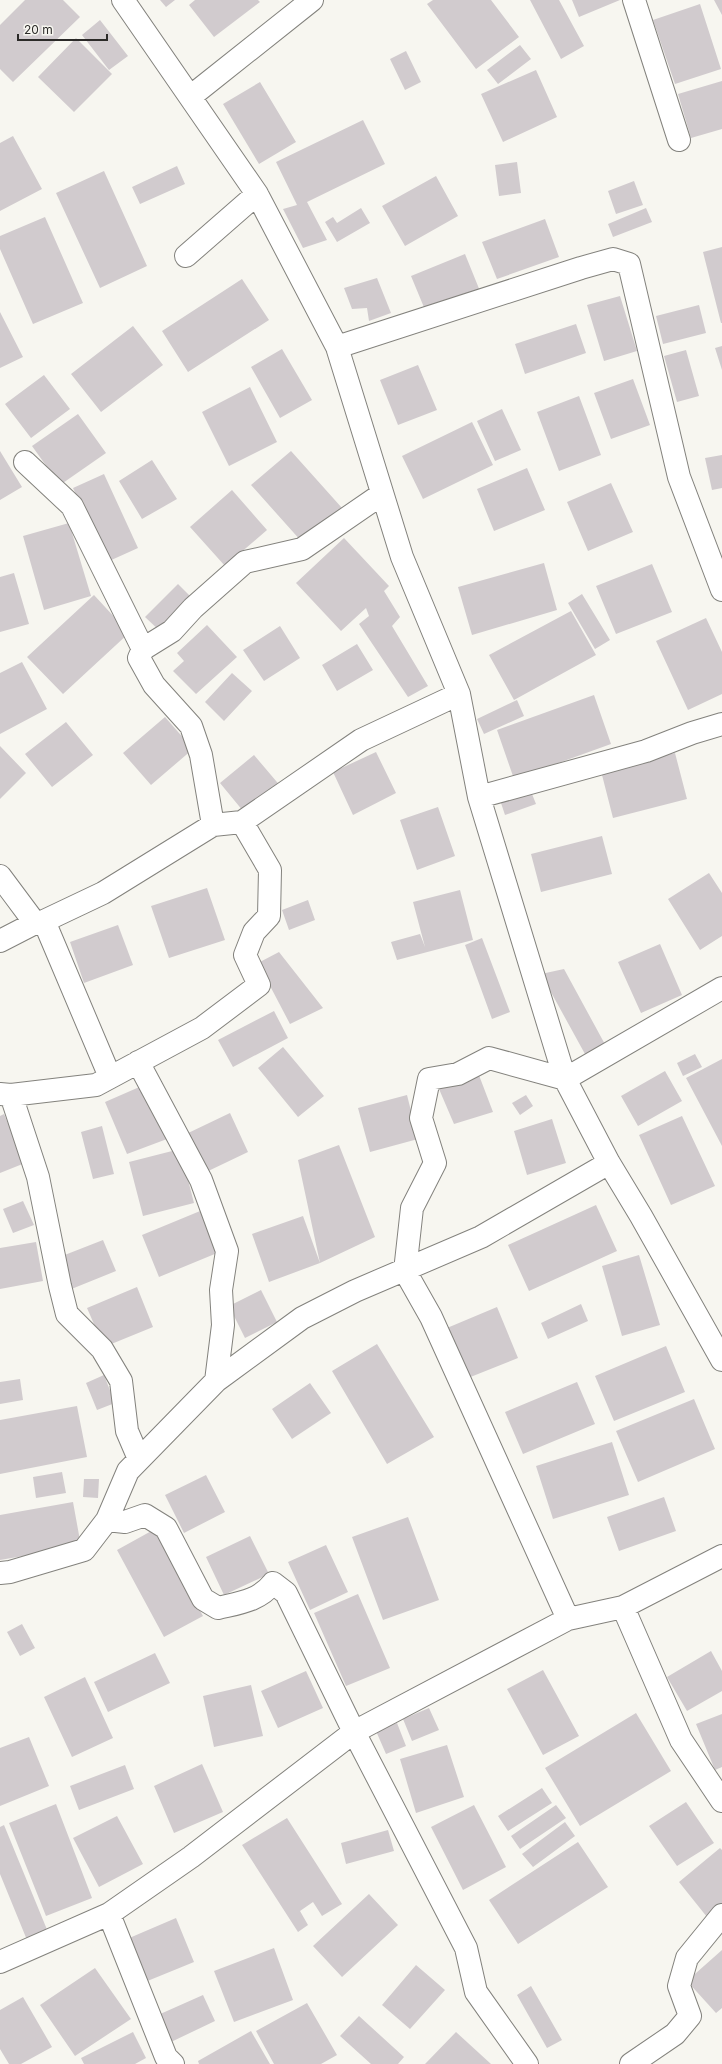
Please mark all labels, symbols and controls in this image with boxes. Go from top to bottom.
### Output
scale bar [18,16,107,42]
text: 20 m [24,22,53,37]

